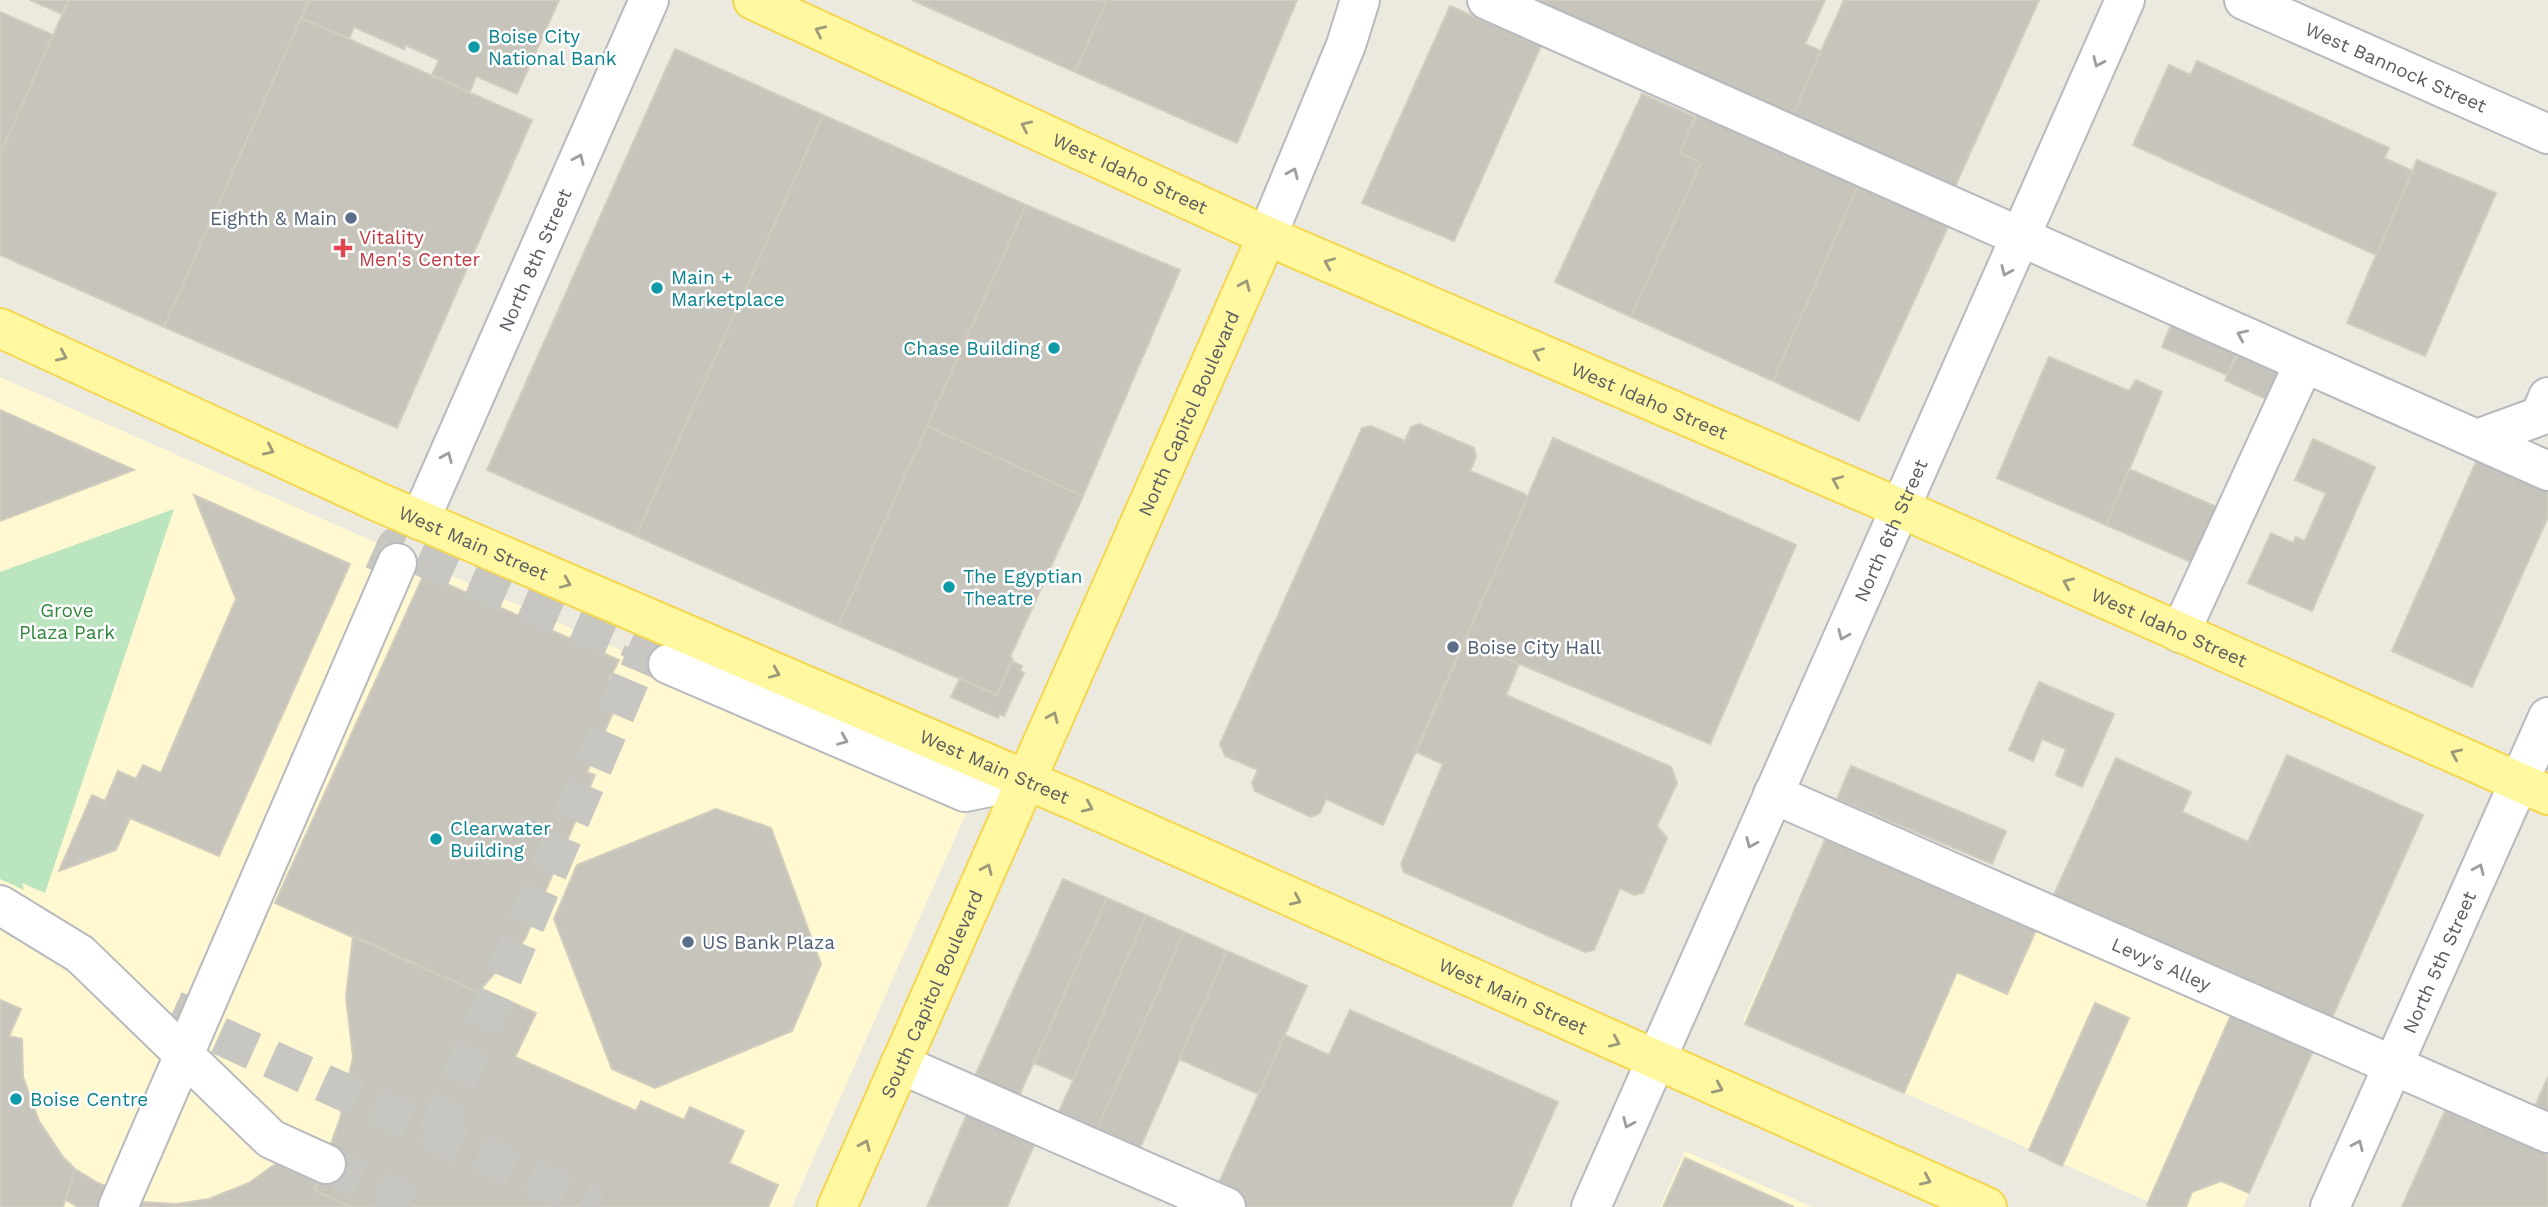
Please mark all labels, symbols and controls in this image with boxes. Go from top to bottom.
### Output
street label: West Bannock Street [2302,17,2490,117]
place label: Boise City National Bank [488,25,617,70]
one-way arrow [815,25,827,39]
marker: Boise City National Bank [466,39,482,55]
one-way arrow [2092,55,2106,68]
one-way arrow [1021,120,1033,134]
street label: West Idaho Street [1049,128,1211,219]
one-way arrow [571,154,585,167]
one-way arrow [1285,168,1299,181]
street label: North 8th Street [493,185,576,335]
place label: Eighth & Main [210,207,337,230]
marker: Eighth & Main [343,210,359,226]
place label: Vitality Men's Center [359,226,481,271]
marker: Vitality Men's Center [333,238,353,258]
one-way arrow [1324,258,1336,272]
one-way arrow [2000,263,2014,276]
place label: Main + Marketplace [671,266,785,311]
marker: Main + Marketplace [649,280,665,296]
one-way arrow [1237,280,1251,293]
street label: North Capitol Boulevard [1133,307,1244,520]
one-way arrow [2237,329,2249,343]
place label: Chase Building [903,337,1041,360]
marker: Chase Building [1046,340,1062,356]
one-way arrow [1533,347,1545,361]
one-way arrow [55,348,67,362]
street label: West Idaho Street [1568,357,1731,444]
one-way arrow [262,442,274,456]
one-way arrow [439,452,453,464]
street label: North 6th Street [1849,455,1932,605]
one-way arrow [1832,476,1844,490]
street label: West Main Street [395,501,552,585]
place label: The Egyptian Theatre [963,565,1083,610]
one-way arrow [559,575,572,589]
one-way arrow [2063,577,2076,591]
marker: The Egyptian Theatre [941,579,957,595]
street label: West Idaho Street [2088,583,2251,672]
park label: Grove Plaza Park [19,599,115,644]
one-way arrow [1838,628,1852,640]
place label: Boise City Hall [1467,636,1602,659]
marker: Boise City Hall [1445,639,1461,655]
one-way arrow [768,665,781,679]
one-way arrow [1045,712,1059,724]
street label: West Main Street [916,724,1073,809]
one-way arrow [836,732,849,746]
one-way arrow [2451,748,2463,762]
one-way arrow [1081,799,1093,813]
place label: Clearwater Building [450,817,551,862]
marker: Clearwater Building [428,831,444,847]
one-way arrow [1745,836,1759,848]
one-way arrow [978,864,992,876]
one-way arrow [2471,864,2485,877]
street label: South Capitol Boulevard [875,886,987,1102]
street label: North 5th Street [2397,887,2481,1037]
one-way arrow [1288,892,1301,906]
place label: US Bank Plaza [702,931,835,954]
street label: Levy's Alley [2108,932,2215,996]
marker: US Bank Plaza [680,934,696,950]
street label: West Main Street [1435,953,1591,1039]
one-way arrow [1608,1034,1620,1048]
one-way arrow [1711,1080,1723,1094]
place label: Boise Centre [30,1088,148,1111]
marker: Boise Centre [8,1091,24,1107]
one-way arrow [1622,1116,1636,1128]
one-way arrow [857,1139,871,1152]
one-way arrow [2349,1139,2363,1151]
one-way arrow [1919,1172,1931,1186]

